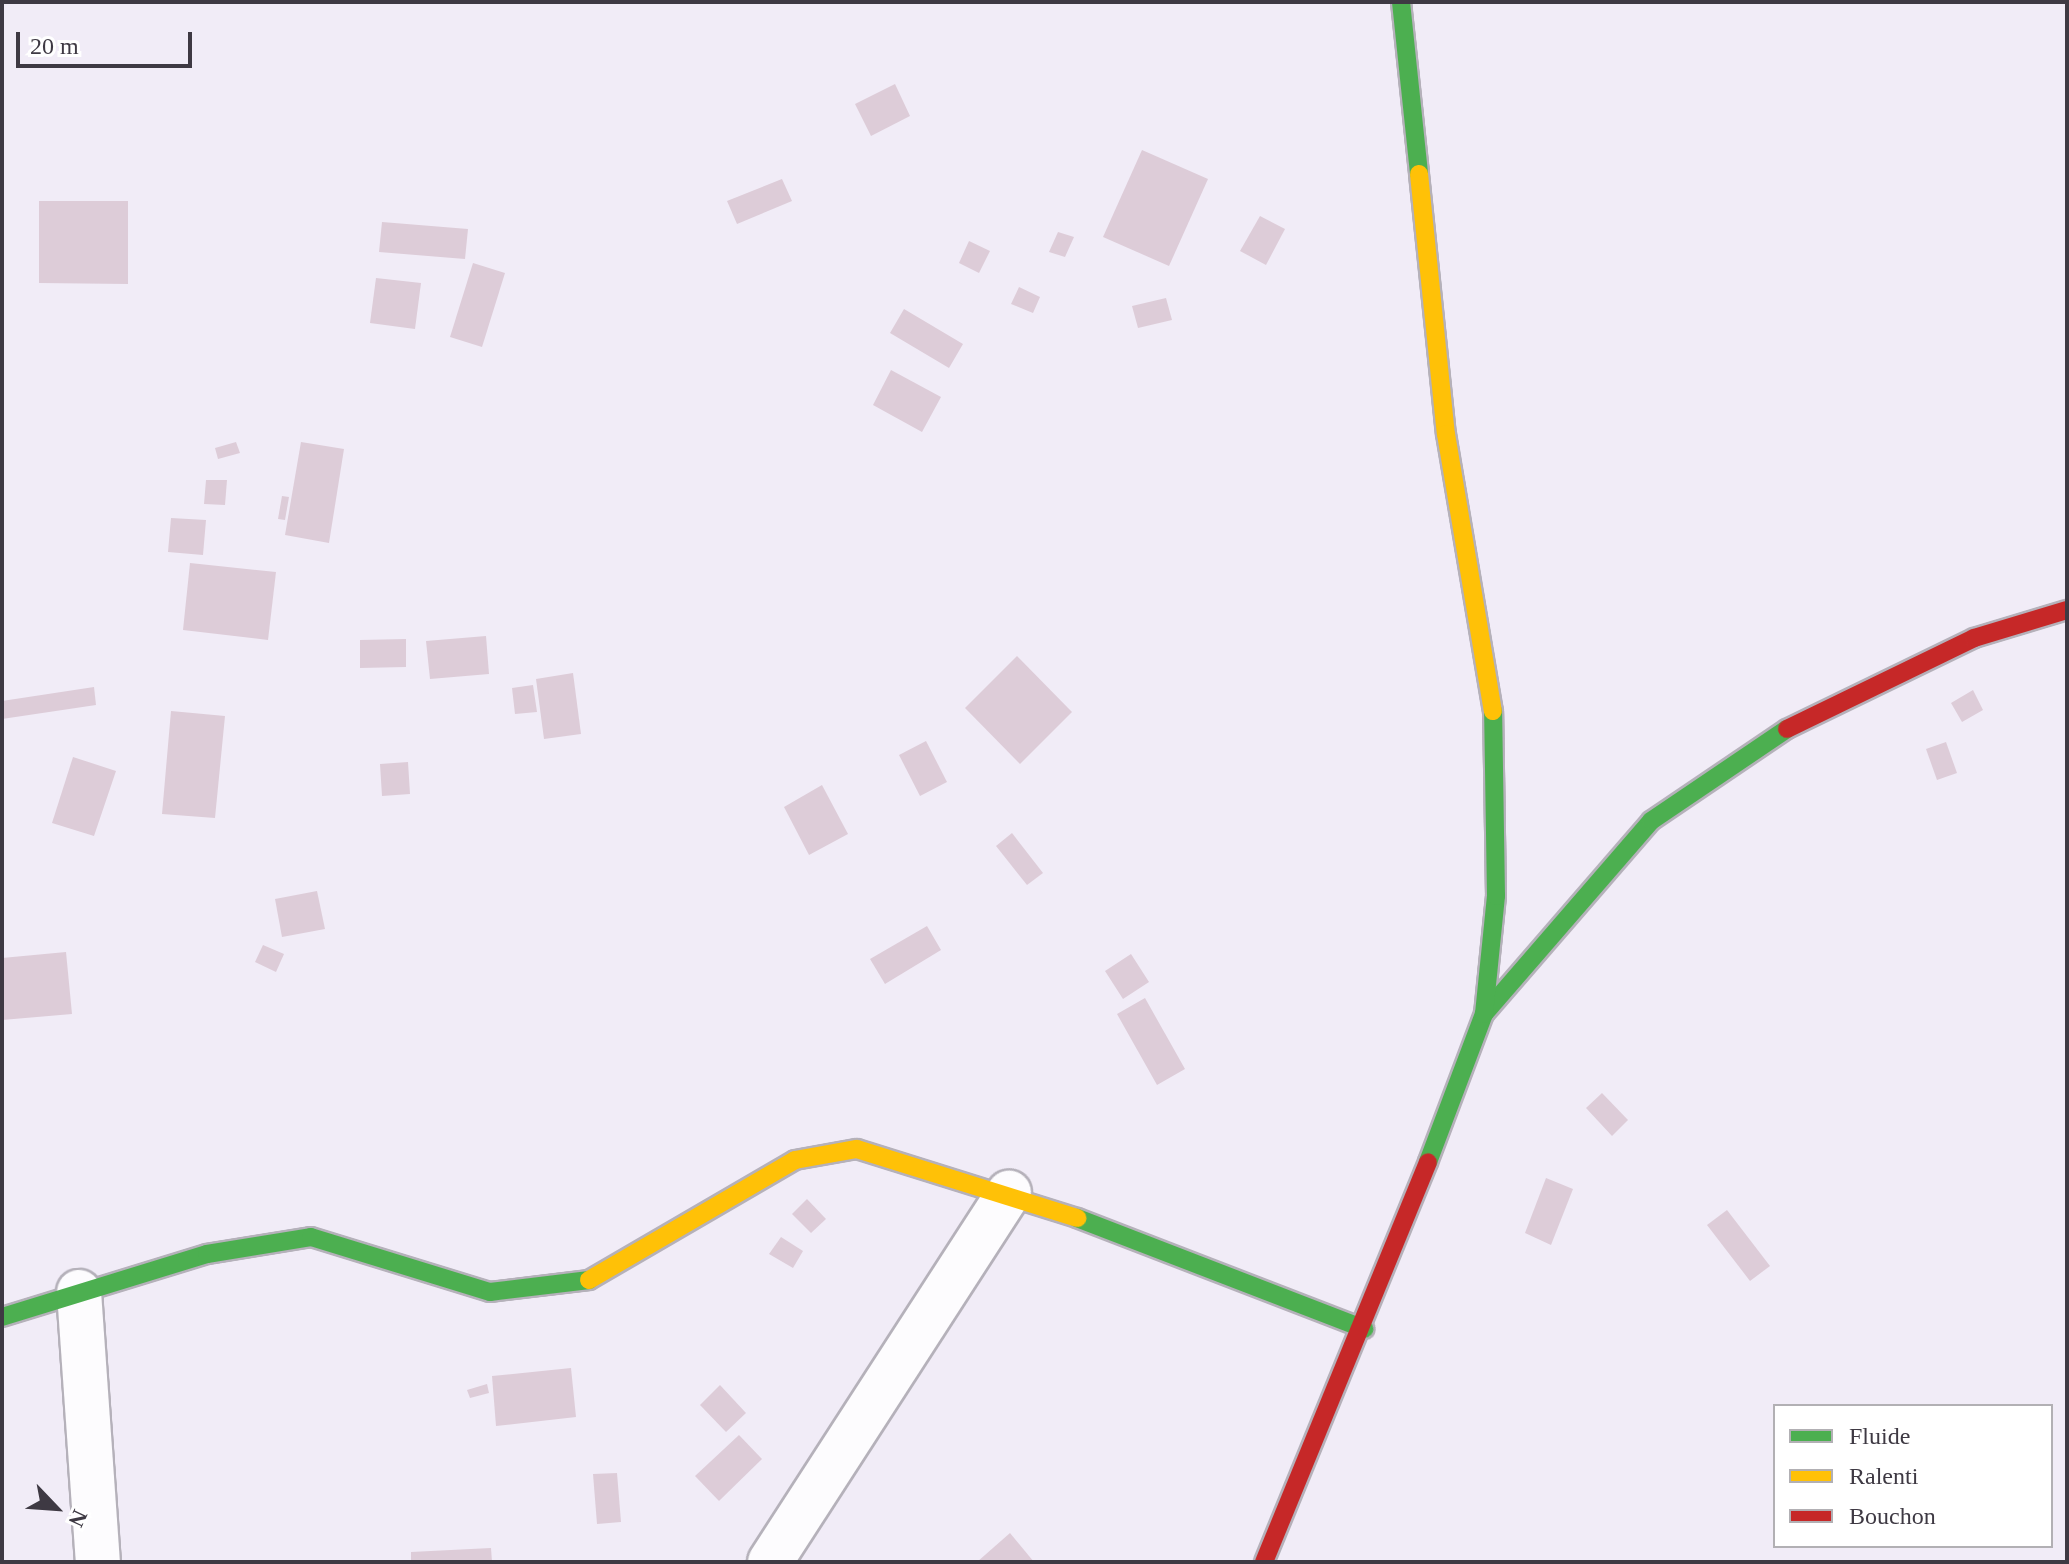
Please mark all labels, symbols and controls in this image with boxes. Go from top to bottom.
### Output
scale bar [20,16,196,66]
text: 20 m [30,33,79,59]
legend [1773,1404,2053,1548]
text: Fluide [1849,1423,1910,1449]
text: Ralenti [1849,1463,1918,1489]
north arrow [16,1468,96,1548]
text: Bouchon [1849,1503,1936,1529]
text: N [64,1506,93,1531]

